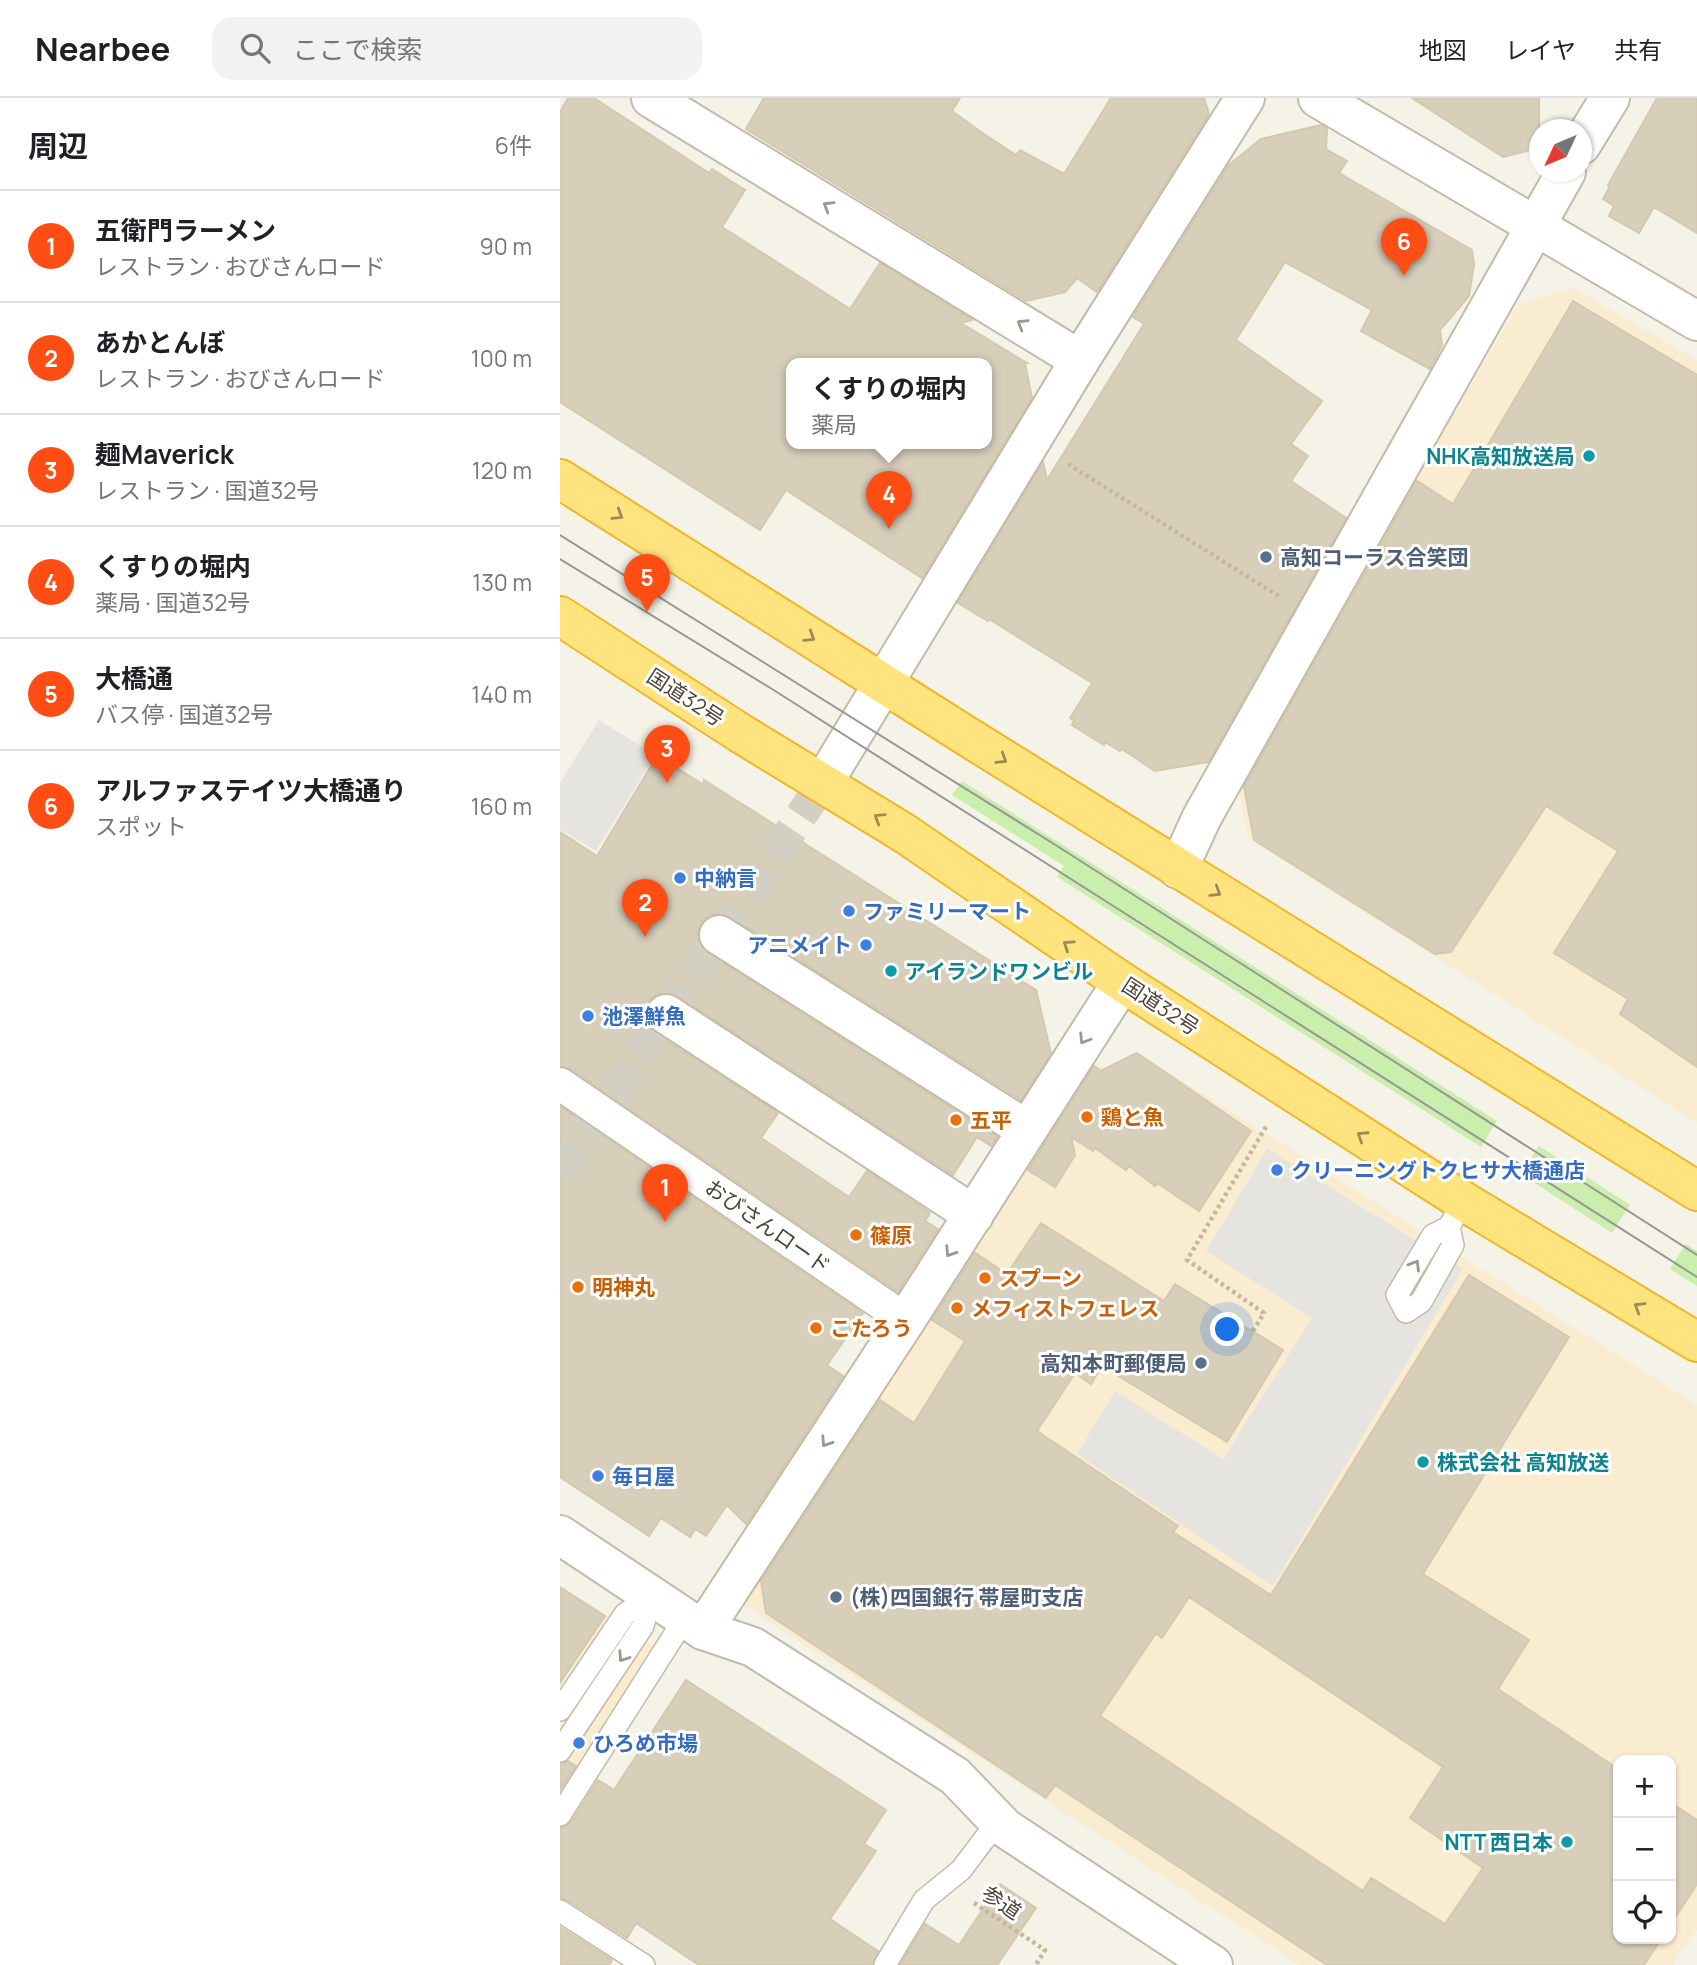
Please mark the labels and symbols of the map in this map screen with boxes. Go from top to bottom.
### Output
north arrow [1529,119,1592,182]
one-way arrow [823,201,836,214]
pin: 6 [1381,218,1427,276]
one-way arrow [1017,320,1030,333]
place label: NHK高知放送局 [1426,442,1575,470]
marker: NHK高知放送局 [1581,448,1597,464]
pin: 4 [866,471,912,529]
one-way arrow [610,507,623,520]
place label: 高知コーラス合笑団 [1280,543,1469,571]
marker: 高知コーラス合笑団 [1258,549,1274,565]
pin: 5 [624,554,670,612]
one-way arrow [802,629,815,642]
street label: 国道32号 [642,662,730,732]
pin: 3 [644,725,690,783]
one-way arrow [994,750,1007,763]
one-way arrow [874,813,887,826]
place label: 中納言 [694,864,757,892]
marker: 中納言 [672,870,688,886]
pin: 2 [622,879,668,937]
one-way arrow [1208,884,1221,897]
place label: ファミリーマート [863,897,1031,925]
marker: ファミリーマート [841,903,857,919]
place label: アニメイト [747,931,852,959]
marker: アニメイト [858,937,874,953]
one-way arrow [1063,941,1076,953]
place label: アイランドワンビル [905,957,1093,985]
marker: アイランドワンビル [883,963,899,979]
street label: 国道32号 [1117,971,1205,1041]
place label: 池澤鮮魚 [602,1002,686,1030]
marker: 池澤鮮魚 [580,1008,596,1024]
one-way arrow [1080,1031,1093,1044]
place label: 鶏と魚 [1101,1103,1164,1131]
place label: 五平 [970,1106,1012,1134]
marker: 鶏と魚 [1079,1109,1095,1125]
marker: 五平 [948,1112,964,1128]
one-way arrow [1356,1131,1369,1144]
place label: クリーニングトクヒサ大橋通店 [1291,1156,1585,1184]
marker: クリーニングトクヒサ大橋通店 [1269,1162,1285,1178]
pin: 1 [642,1164,688,1222]
street label: おびさんロード [700,1172,836,1280]
place label: 篠原 [870,1221,912,1249]
marker: 篠原 [848,1227,864,1243]
one-way arrow [945,1244,958,1257]
one-way arrow [1406,1260,1419,1273]
place label: スプーン [999,1264,1082,1292]
marker: スプーン [977,1270,993,1286]
place label: 明神丸 [592,1273,655,1301]
marker: 明神丸 [570,1279,586,1295]
place label: メフィストフェレス [971,1294,1160,1322]
marker: メフィストフェレス [949,1300,965,1316]
one-way arrow [1633,1302,1646,1315]
your location [1210,1312,1244,1346]
place label: こたろう [830,1314,913,1342]
marker: こたろう [808,1320,824,1336]
place label: 高知本町郵便局 [1040,1349,1187,1377]
marker: 高知本町郵便局 [1193,1355,1209,1371]
one-way arrow [821,1435,834,1448]
place label: 株式会社 高知放送 [1437,1448,1609,1476]
marker: 株式会社 高知放送 [1415,1454,1431,1470]
place label: 毎日屋 [612,1462,675,1490]
marker: 毎日屋 [590,1468,606,1484]
place label: (株)四国銀行 帯屋町支店 [850,1583,1083,1611]
marker: (株)四国銀行 帯屋町支店 [828,1589,844,1605]
one-way arrow [618,1649,631,1662]
place label: ひろめ市場 [593,1729,698,1757]
marker: ひろめ市場 [571,1735,587,1751]
place label: NTT 西日本 [1445,1828,1553,1856]
marker: NTT 西日本 [1559,1834,1575,1850]
street label: 参道 [977,1879,1027,1925]

